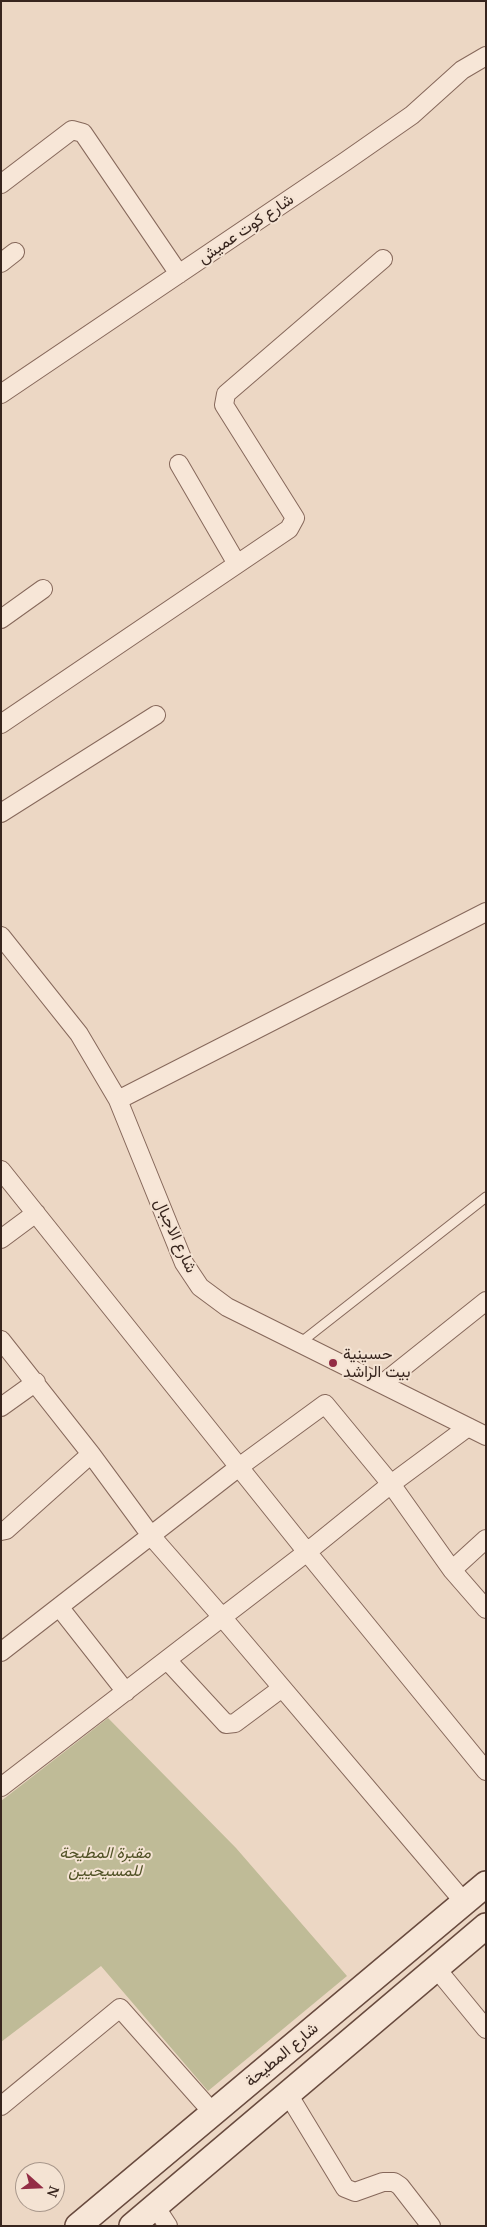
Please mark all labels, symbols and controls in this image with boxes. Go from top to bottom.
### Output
street label: شارع كوت عميش [195,190,297,268]
street label: شارع الاجبال [149,1196,201,1276]
place label: حسينية بيت الراشد [343,1344,411,1382]
marker: حسينية بيت الراشد [327,1357,339,1369]
park label: مقبرة المطيحة للمسيحيين [59,1843,151,1881]
street label: شارع المطيحة [242,2019,322,2091]
north arrow [15,2162,65,2212]
text: N [43,2184,64,2200]

